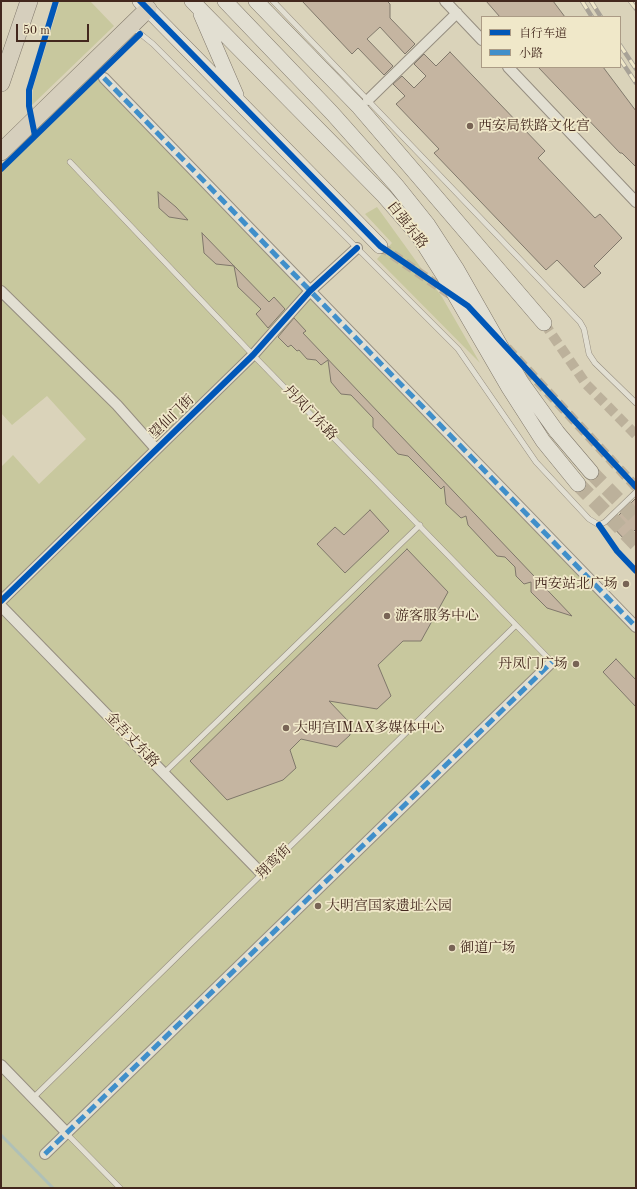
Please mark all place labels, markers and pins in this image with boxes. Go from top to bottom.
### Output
place label: 西安局铁路文化宫 [478,118,590,134]
marker: 西安局铁路文化宫 [465,121,475,131]
place label: 西安站北广场 [534,576,618,592]
marker: 西安站北广场 [621,579,631,589]
place label: 游客服务中心 [395,608,479,624]
marker: 游客服务中心 [382,611,392,621]
place label: 丹凤门广场 [498,656,568,672]
marker: 丹凤门广场 [571,659,581,669]
place label: 大明宫IMAX多媒体中心 [294,720,444,736]
marker: 大明宫IMAX多媒体中心 [281,723,291,733]
place label: 大明宫国家遗址公园 [326,898,452,914]
marker: 大明宫国家遗址公园 [313,901,323,911]
place label: 御道广场 [460,940,516,956]
marker: 御道广场 [447,943,457,953]

